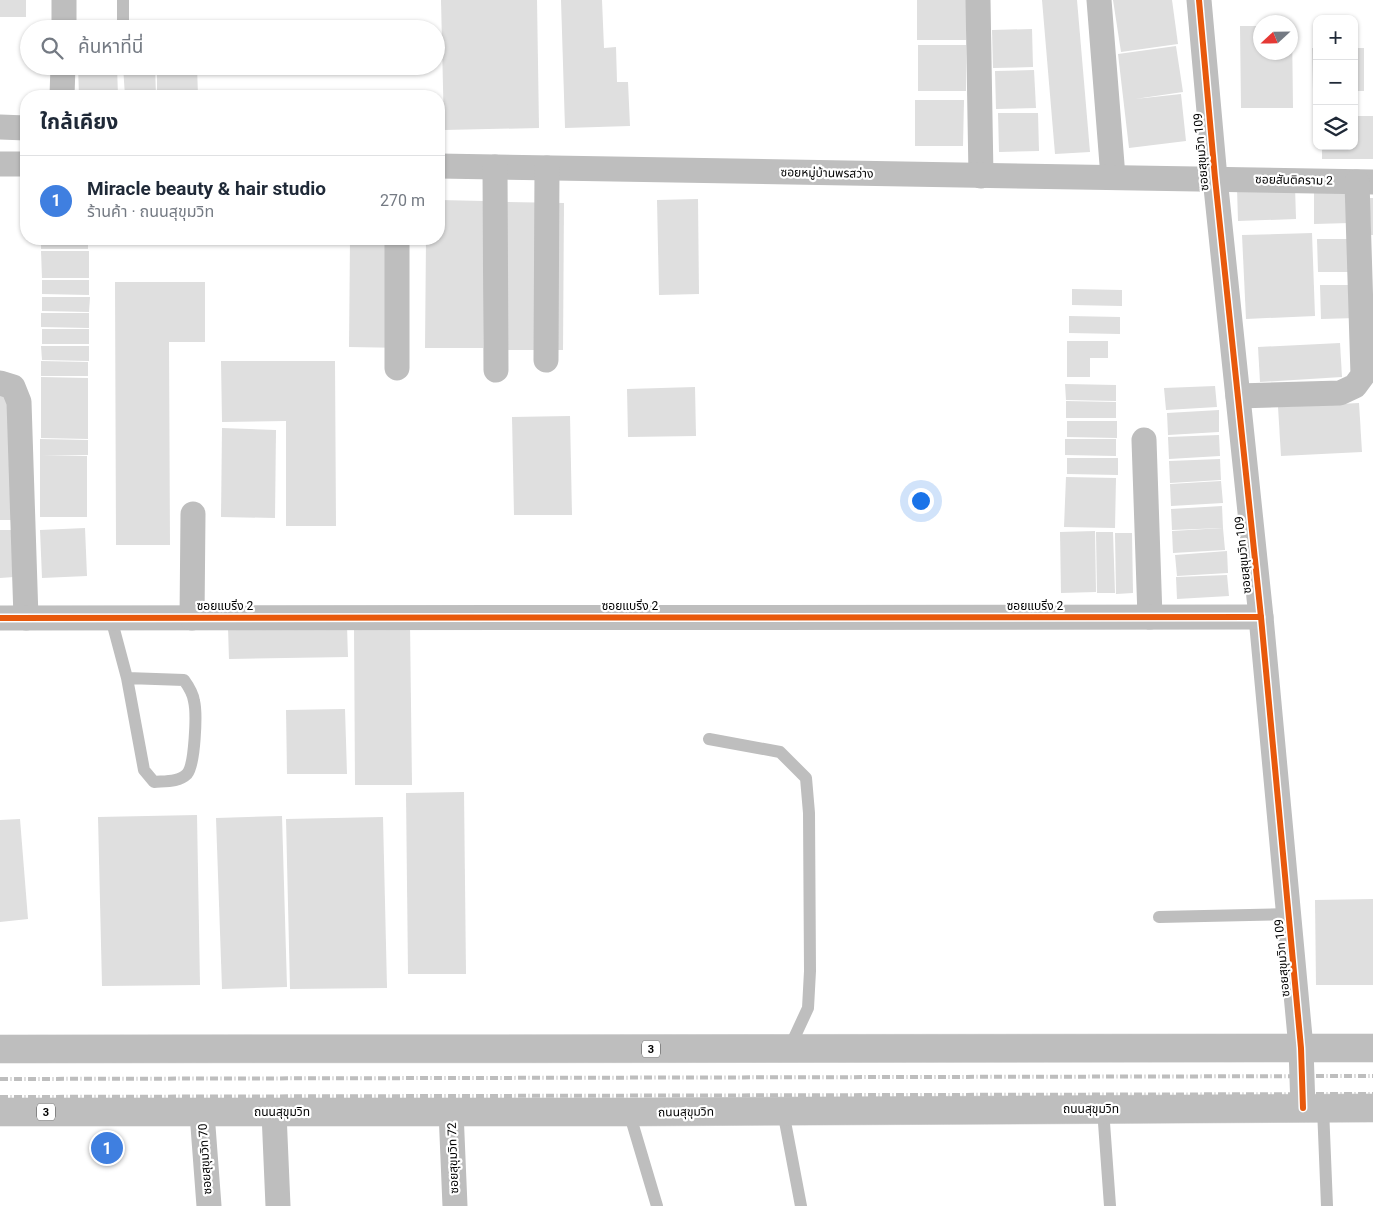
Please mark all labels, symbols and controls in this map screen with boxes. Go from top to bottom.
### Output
north arrow [1253,15,1298,60]
map controls [1313,15,1358,150]
button: + [1313,15,1358,60]
search box [20,20,445,75]
icon: search [38,34,66,62]
text: ค้นหาที่นี่ [78,35,143,58]
button: − [1313,60,1358,105]
button: layers [1313,105,1358,150]
text: ใกล้เคียง [40,110,118,134]
street label: ซอยสุขุมวิท 109 [1191,113,1211,191]
street label: ซอยหมู่บ้านพรสว่าง [780,165,874,181]
street label: ซอยสันติคราม 2 [1255,172,1333,188]
text: Miracle beauty & hair studio [87,177,326,200]
text: 1 [51,191,61,210]
text: 270 m [380,191,425,210]
text: ร้านค้า · ถนนสุขุมวิท [87,202,214,221]
your location [908,488,934,514]
street label: ซอยสุขุมวิท 109 [1232,516,1254,594]
street label: ซอยแบริ่ง 2 [197,598,254,613]
street label: ซอยแบริ่ง 2 [602,598,659,613]
street label: ซอยแบริ่ง 2 [1007,598,1064,613]
street label: ซอยสุขุมวิท 109 [1272,919,1292,997]
road number: 3 [642,1040,660,1058]
street label: ถนนสุขุมวิท [1063,1102,1119,1116]
road number: 3 [37,1104,55,1120]
street label: ถนนสุขุมวิท [254,1105,310,1119]
street label: ถนนสุขุมวิท [658,1105,714,1119]
street label: ซอยสุขุมวิท 72 [445,1122,461,1194]
street label: ซอยสุขุมวิท 70 [196,1123,214,1195]
pin: 1 [91,1129,123,1167]

